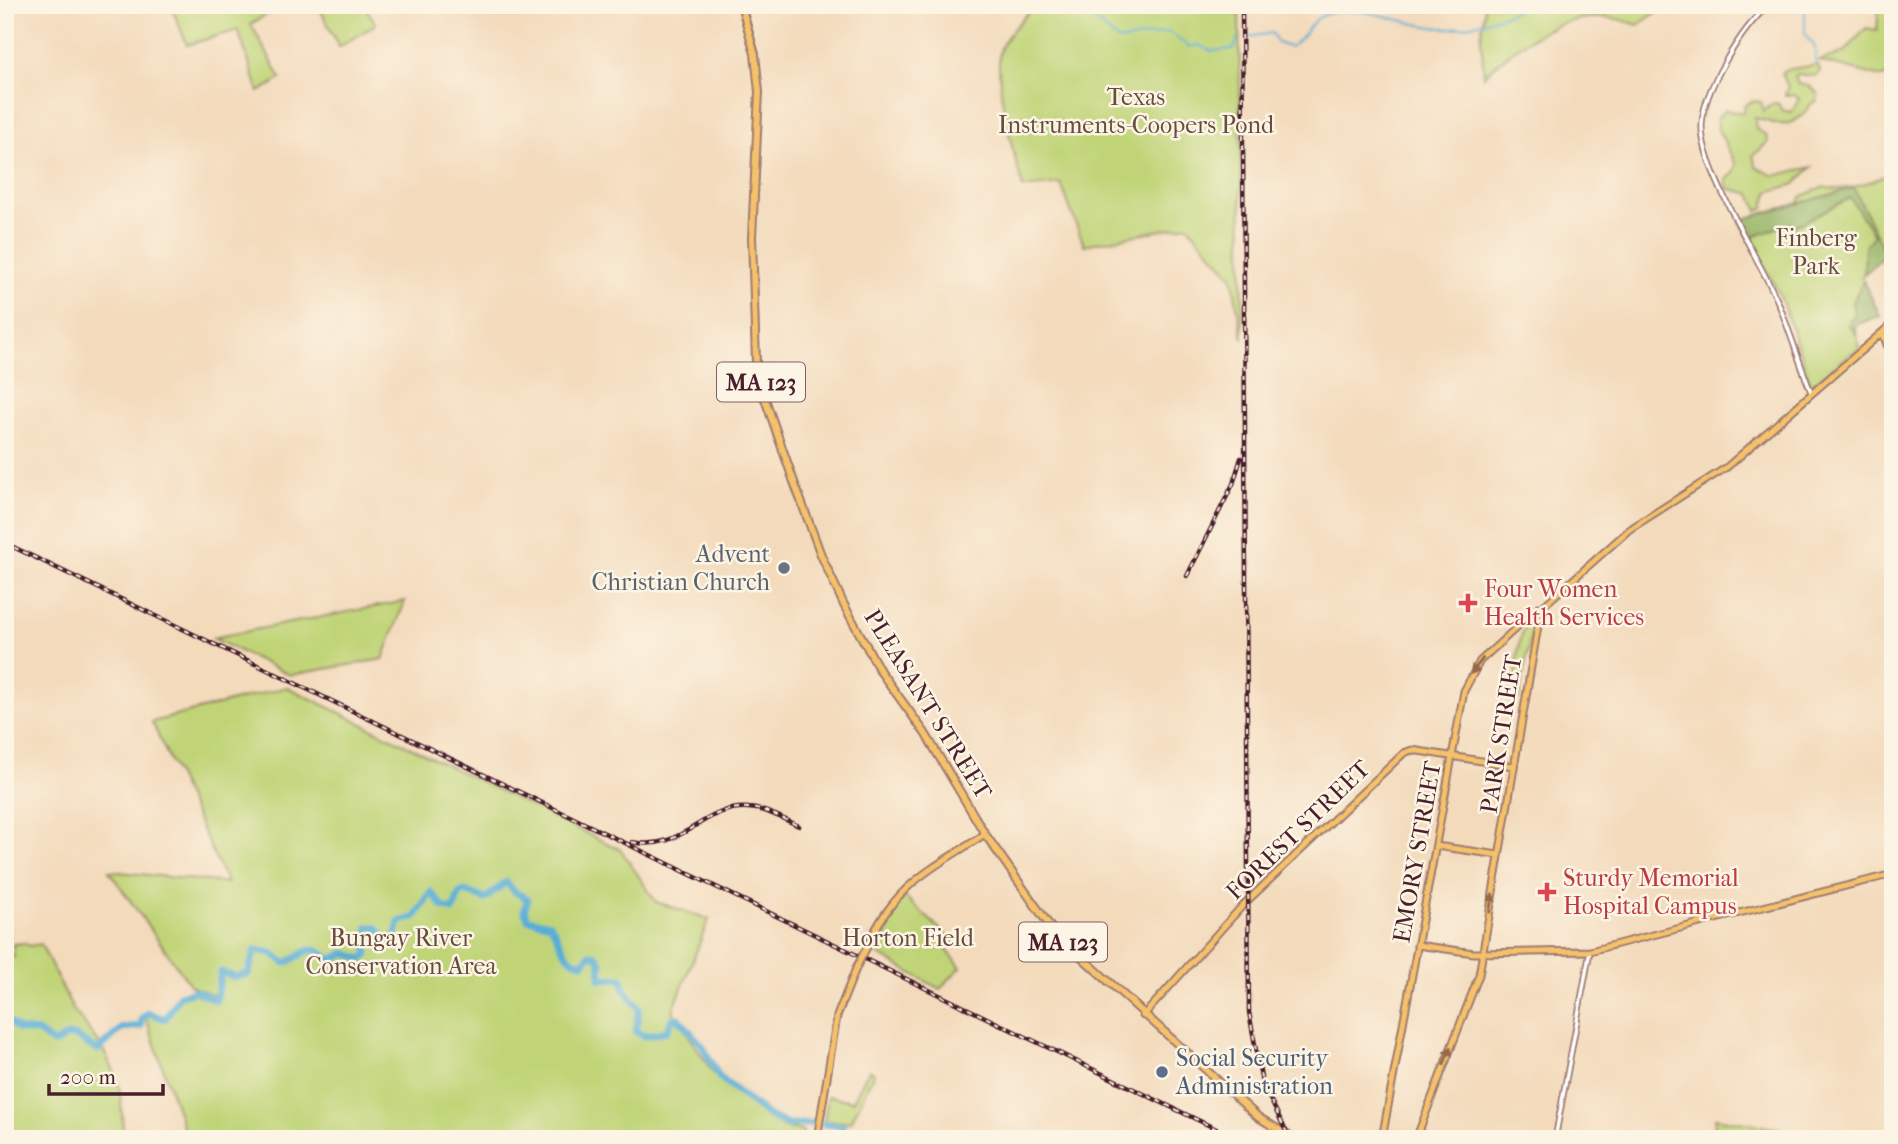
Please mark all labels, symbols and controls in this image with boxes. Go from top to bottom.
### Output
park label: Texas Instruments-Coopers Pond [998,83,1275,139]
park label: Finberg Park [1775,224,1858,280]
road number: MA 123 [717,362,805,402]
place label: Advent Christian Church [591,540,771,596]
marker: Advent Christian Church [776,560,792,576]
place label: Four Women Health Services [1484,575,1644,631]
marker: Four Women Health Services [1458,593,1478,613]
street label: PLEASANT STREET [858,604,998,805]
street label: PARK STREET [1475,652,1528,816]
one-way arrow [1471,657,1485,675]
street label: FOREST STREET [1220,754,1376,906]
street label: EMORY STREET [1387,758,1447,945]
place label: Sturdy Memorial Hospital Campus [1563,864,1739,920]
marker: Sturdy Memorial Hospital Campus [1537,882,1557,902]
one-way arrow [1486,892,1497,914]
road number: MA 123 [1019,923,1107,962]
park label: Bungay River Conservation Area [305,924,497,980]
park label: Horton Field [842,924,975,952]
place label: Social Security Administration [1175,1044,1333,1100]
one-way arrow [1442,1046,1453,1067]
scale bar [49,1053,163,1097]
marker: Social Security Administration [1154,1064,1170,1080]
text: 200 m [60,1065,116,1089]

